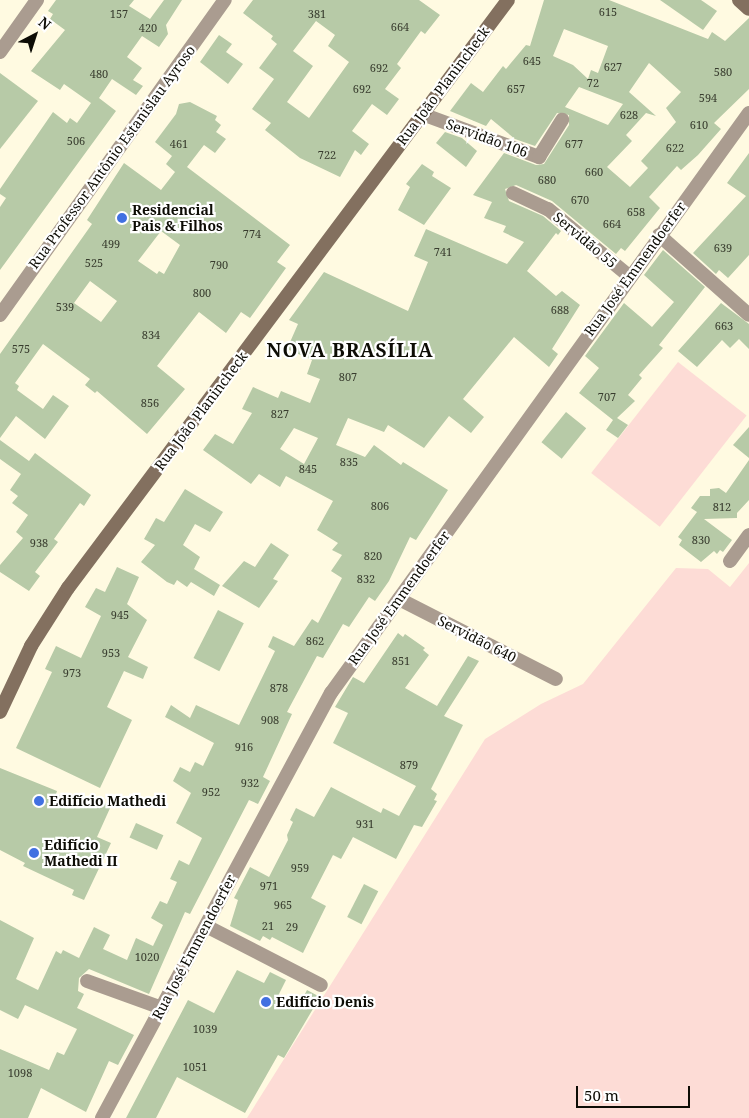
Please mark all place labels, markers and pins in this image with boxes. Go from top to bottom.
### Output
place label: Residencial Pais & Filhos [132,202,223,234]
marker: Residencial Pais & Filhos [116,212,128,224]
place label: Edifício Mathedi [49,793,166,809]
marker: Edifício Mathedi [33,795,45,807]
place label: Edifício Mathedi II [44,837,118,870]
marker: Edifício Mathedi II [28,847,40,859]
place label: Edifício Denis [276,994,374,1010]
marker: Edifício Denis [260,996,272,1008]

